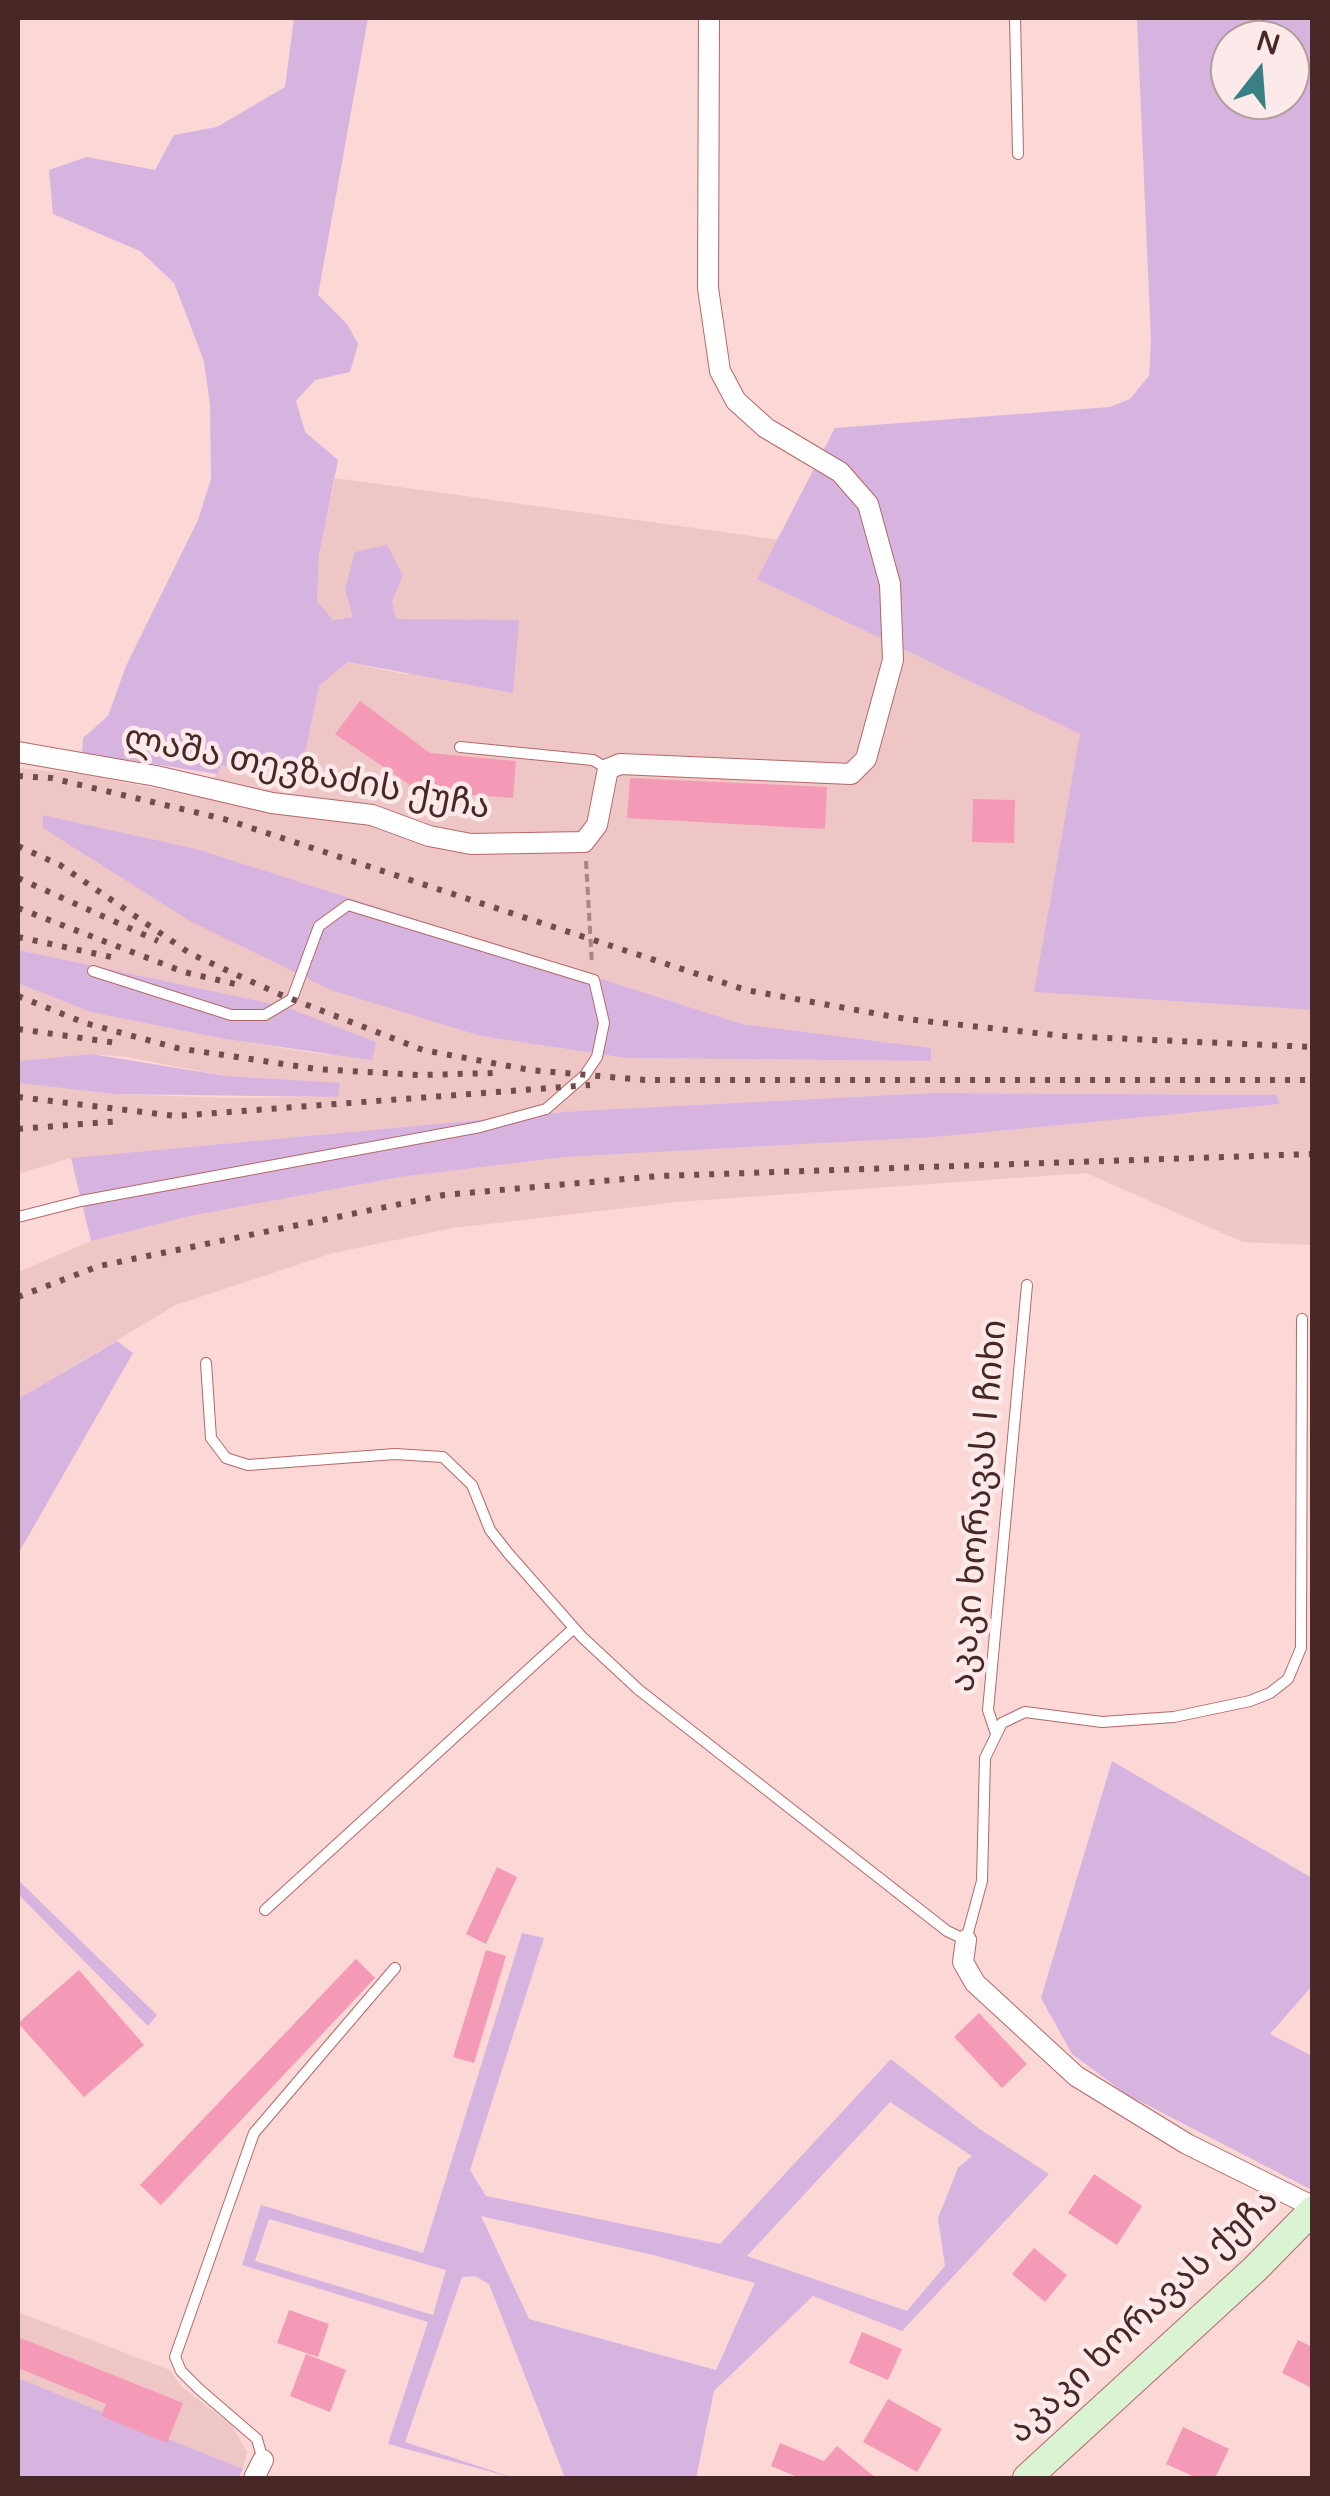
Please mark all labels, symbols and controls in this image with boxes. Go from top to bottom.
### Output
north arrow [1210,20,1310,120]
text: N [1252,24,1284,63]
street label: ლაშა თევზაძის ქუჩა [121,718,493,830]
street label: აკაკი ხორავას I ჩიხი [943,1318,1017,1694]
street label: აკაკი ხორავას ქუჩა [1000,2181,1288,2453]

